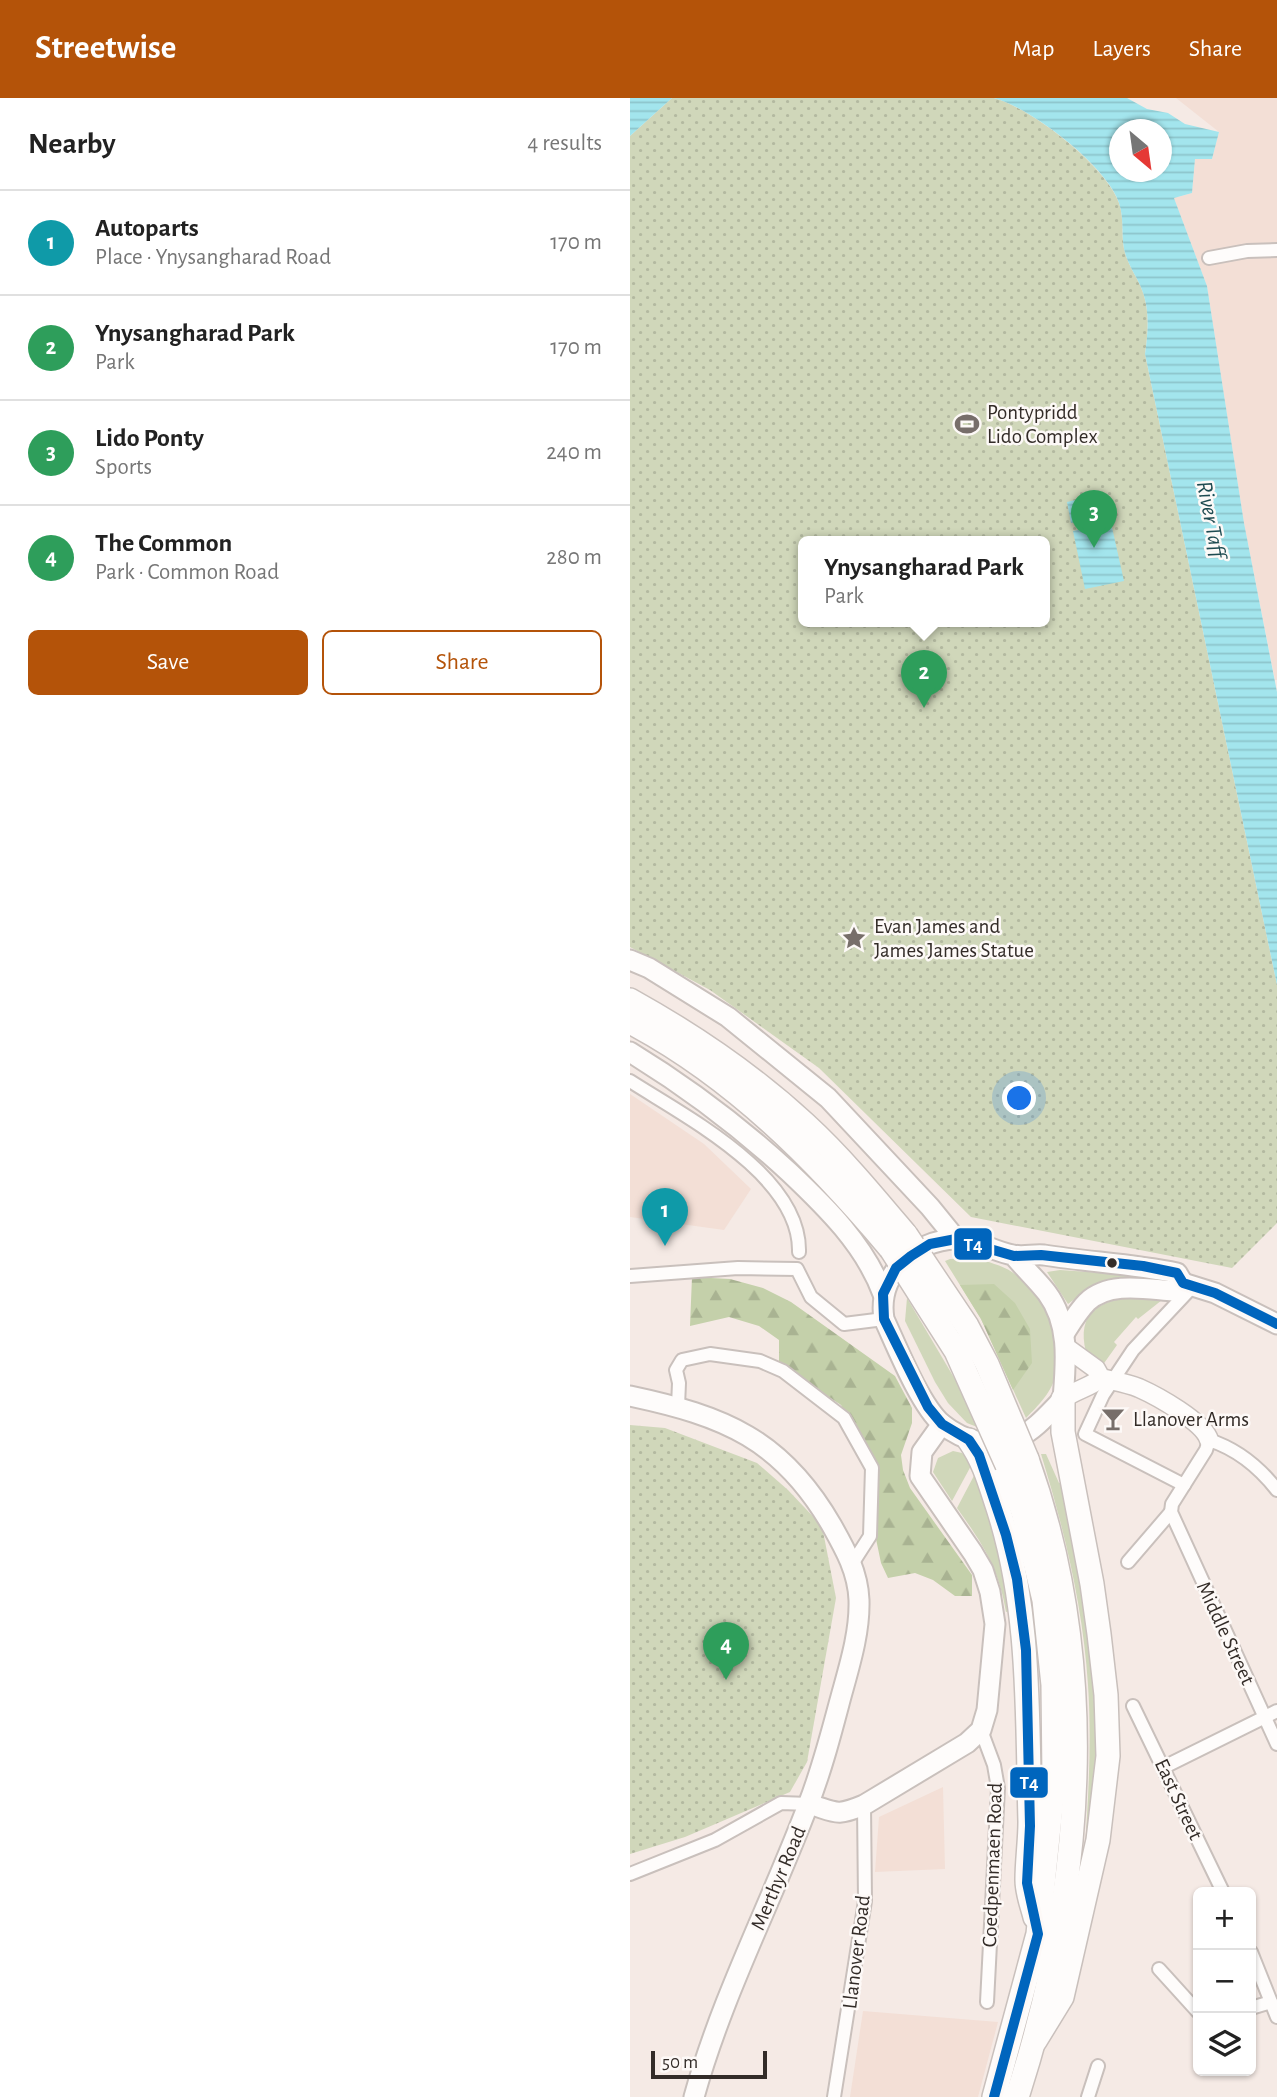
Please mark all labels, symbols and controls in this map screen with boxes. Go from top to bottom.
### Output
text: Streetwise [35,32,176,65]
text: Map [1012,37,1054,61]
text: Layers [1092,37,1151,61]
text: Share [1189,37,1242,61]
north arrow [1109,119,1172,182]
text: Nearby [28,129,116,159]
text: 4 results [527,132,602,155]
text: Autoparts [95,215,199,241]
text: 1 [47,231,55,254]
text: 170 m [550,231,602,254]
text: Place · Ynysangharad Road [95,246,331,269]
text: Ynysangharad Park [95,320,295,346]
text: 2 [46,336,56,359]
text: 170 m [550,336,602,359]
text: Park [95,351,135,374]
place label: Pontypridd Lido Complex [987,402,1098,447]
sports icon: Pontypridd Lido Complex [953,410,981,438]
text: Lido Ponty [95,425,204,451]
text: 3 [46,441,56,464]
text: 240 m [546,441,602,464]
text: Sports [95,456,152,479]
water label: River Taff [1192,479,1230,563]
pin: 3 [1071,490,1117,548]
text: The Common [95,530,232,556]
popup [798,536,1050,627]
text: 4 [45,546,57,569]
text: 280 m [546,546,602,569]
text: Ynysangharad Park [824,554,1024,580]
text: Park · Common Road [95,561,279,584]
text: Park [824,585,864,608]
button: Save [28,630,308,695]
button: Share [322,630,602,695]
pin: 2 [901,650,947,708]
place label: Evan James and James James Statue [874,916,1034,961]
place icon: Evan James and James James Statue [840,924,868,952]
your location [1002,1081,1036,1115]
pin: 1 [642,1188,688,1246]
line badge: T4 [953,1227,993,1261]
text: T4 [963,1236,983,1255]
unlabelled marker [1105,1256,1119,1270]
bar icon: Llanover Arms [1099,1405,1127,1433]
place label: Llanover Arms [1133,1409,1249,1430]
street label: Middle Street [1193,1578,1259,1688]
pin: 4 [703,1622,749,1680]
street label: East Street [1151,1755,1207,1843]
line badge: T4 [1009,1766,1049,1799]
text: T4 [1019,1774,1039,1793]
street label: Coedpenmaen Road [979,1782,1006,1948]
street label: Merthyr Road [747,1823,810,1933]
map controls [1193,1887,1256,2076]
button: + [1193,1887,1256,1950]
street label: Llanover Road [839,1894,874,2010]
button: − [1193,1950,1256,2013]
button: layers [1193,2013,1256,2076]
scale bar [651,2048,766,2080]
text: 50 m [662,2053,698,2072]

